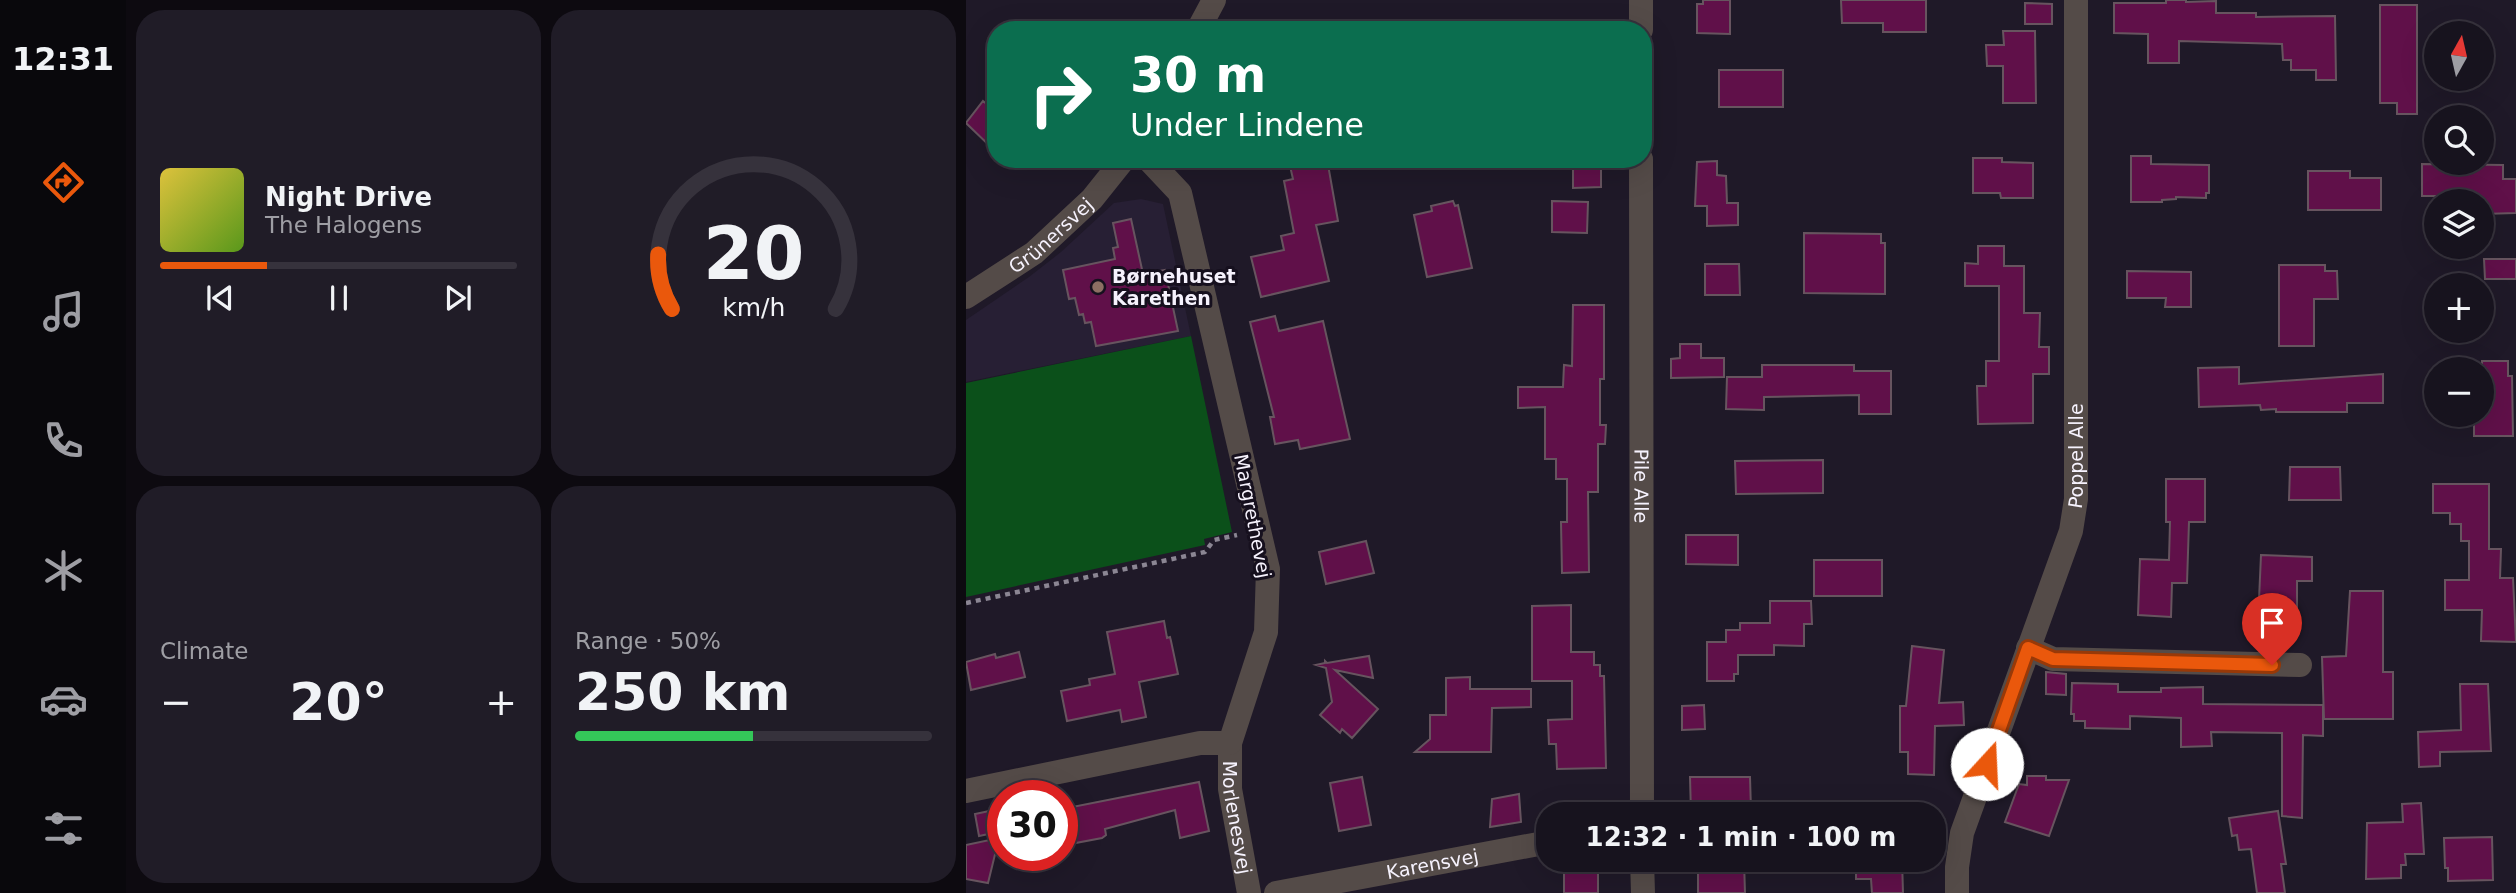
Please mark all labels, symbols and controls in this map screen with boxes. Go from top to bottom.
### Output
north arrow [2424,21,2494,91]
map controls [2424,21,2494,427]
text: 12:31 [12,40,114,78]
text: 30 m [1130,47,1266,104]
icon: right [1015,49,1106,140]
button: search [2424,105,2494,175]
text: Under Lindene [1130,106,1364,144]
icon: directions [39,158,88,207]
text: Night Drive [265,182,432,212]
button: layers [2424,189,2494,259]
street label: Grünersvej [1004,193,1097,278]
text: 20 [703,211,804,296]
text: The Halogens [265,212,422,238]
place label: Børnehuset Karethen [1112,265,1236,309]
button: + [2424,273,2494,343]
icon: previous [201,279,239,317]
icon: pause [320,279,358,317]
icon: next [439,279,477,317]
marker: Børnehuset Karethen [1090,279,1106,295]
icon: music [39,287,88,336]
text: km/h [722,293,785,322]
button: − [2424,357,2494,427]
street label: Poppel Alle [2064,403,2087,510]
icon: phone [39,416,88,465]
street label: Pile Alle [1630,449,1653,523]
street label: Margrethevej [1230,452,1276,580]
icon: climate [39,546,88,595]
pin [2242,593,2302,665]
icon: arrive [2253,604,2291,642]
text: Range · 50% [575,628,721,654]
text: Climate [160,638,249,664]
text: 250 km [575,662,790,722]
text: 20° [289,672,388,732]
icon: car [39,675,88,724]
text: − [160,680,192,724]
text: + [485,680,517,724]
position arrow [1950,727,2024,801]
street label: Morlenesvej [1219,761,1256,876]
speed limit sign: 30 [987,780,1078,871]
icon: filters [39,804,88,853]
text: 12:32 · 1 min · 100 m [1586,822,1896,852]
street label: Karensvej [1385,844,1480,883]

